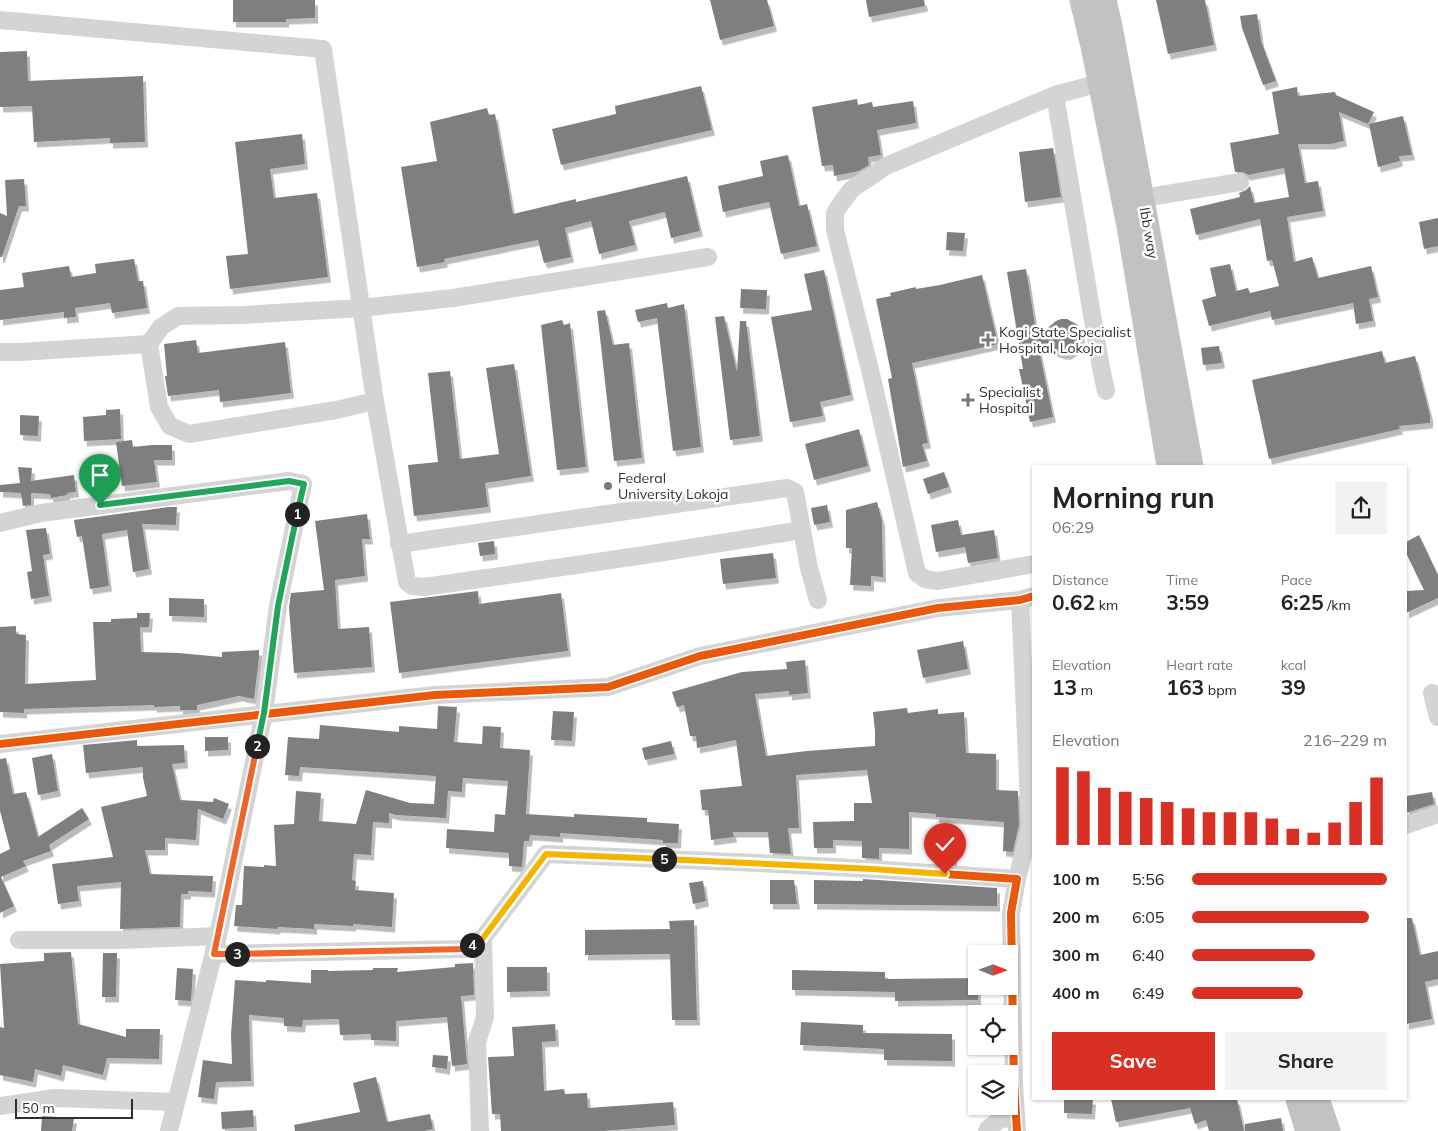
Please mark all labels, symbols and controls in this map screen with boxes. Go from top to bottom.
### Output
street label: Ibb way [1136,206,1162,261]
place label: Kogi State Specialist Hospital, Lokoja [999,323,1131,357]
marker: Kogi State Specialist Hospital, Lokoja [981,333,995,347]
place label: Specialist Hospital [979,383,1041,417]
marker: Specialist Hospital [961,393,975,407]
pin [79,454,121,505]
icon: arrive [86,461,114,489]
place label: Federal University Lokoja [618,469,728,503]
marker: Federal University Lokoja [602,480,614,492]
text: Morning run [1052,480,1215,515]
button: share [1335,482,1387,534]
pin: 1 [284,502,310,526]
text: 1 [293,505,302,523]
text: 06:29 [1052,517,1094,537]
text: Distance [1052,571,1109,589]
text: Time [1166,571,1198,589]
text: Pace [1281,571,1312,589]
text: 0.62 [1052,589,1095,615]
text: 3:59 [1166,589,1209,615]
text: 6:25 [1281,589,1324,615]
text: km [1095,596,1118,614]
text: /km [1324,596,1351,614]
text: Elevation [1052,656,1111,674]
text: Heart rate [1166,656,1233,674]
text: kcal [1281,656,1306,674]
text: 13 [1052,674,1077,700]
text: 163 [1166,674,1204,700]
text: 39 [1281,674,1306,700]
text: m [1077,681,1093,699]
text: bpm [1204,681,1237,699]
text: Elevation [1052,730,1120,750]
text: 216–229 m [1303,730,1387,750]
pin: 2 [244,734,270,758]
text: 2 [253,737,262,755]
pin [924,823,966,874]
icon: check [931,830,959,858]
pin: 5 [652,846,676,872]
text: 5 [660,850,669,868]
text: 100 m [1052,869,1100,889]
text: 5:56 [1132,869,1164,889]
text: 200 m [1052,907,1100,927]
text: 6:05 [1132,907,1164,927]
pin: 4 [460,932,484,958]
text: 4 [468,936,477,954]
pin: 3 [224,942,250,966]
text: 3 [233,945,242,963]
north arrow [968,945,1018,995]
map controls [968,945,1018,1115]
text: 300 m [1052,945,1100,965]
text: 6:40 [1132,945,1164,965]
text: 400 m [1052,983,1100,1003]
text: 6:49 [1132,983,1164,1003]
button: locate [968,1005,1018,1055]
button: Save [1052,1032,1215,1090]
button: Share [1225,1032,1387,1090]
button: layers [968,1065,1018,1115]
scale bar [15,1096,132,1119]
text: 50 m [22,1099,55,1117]

